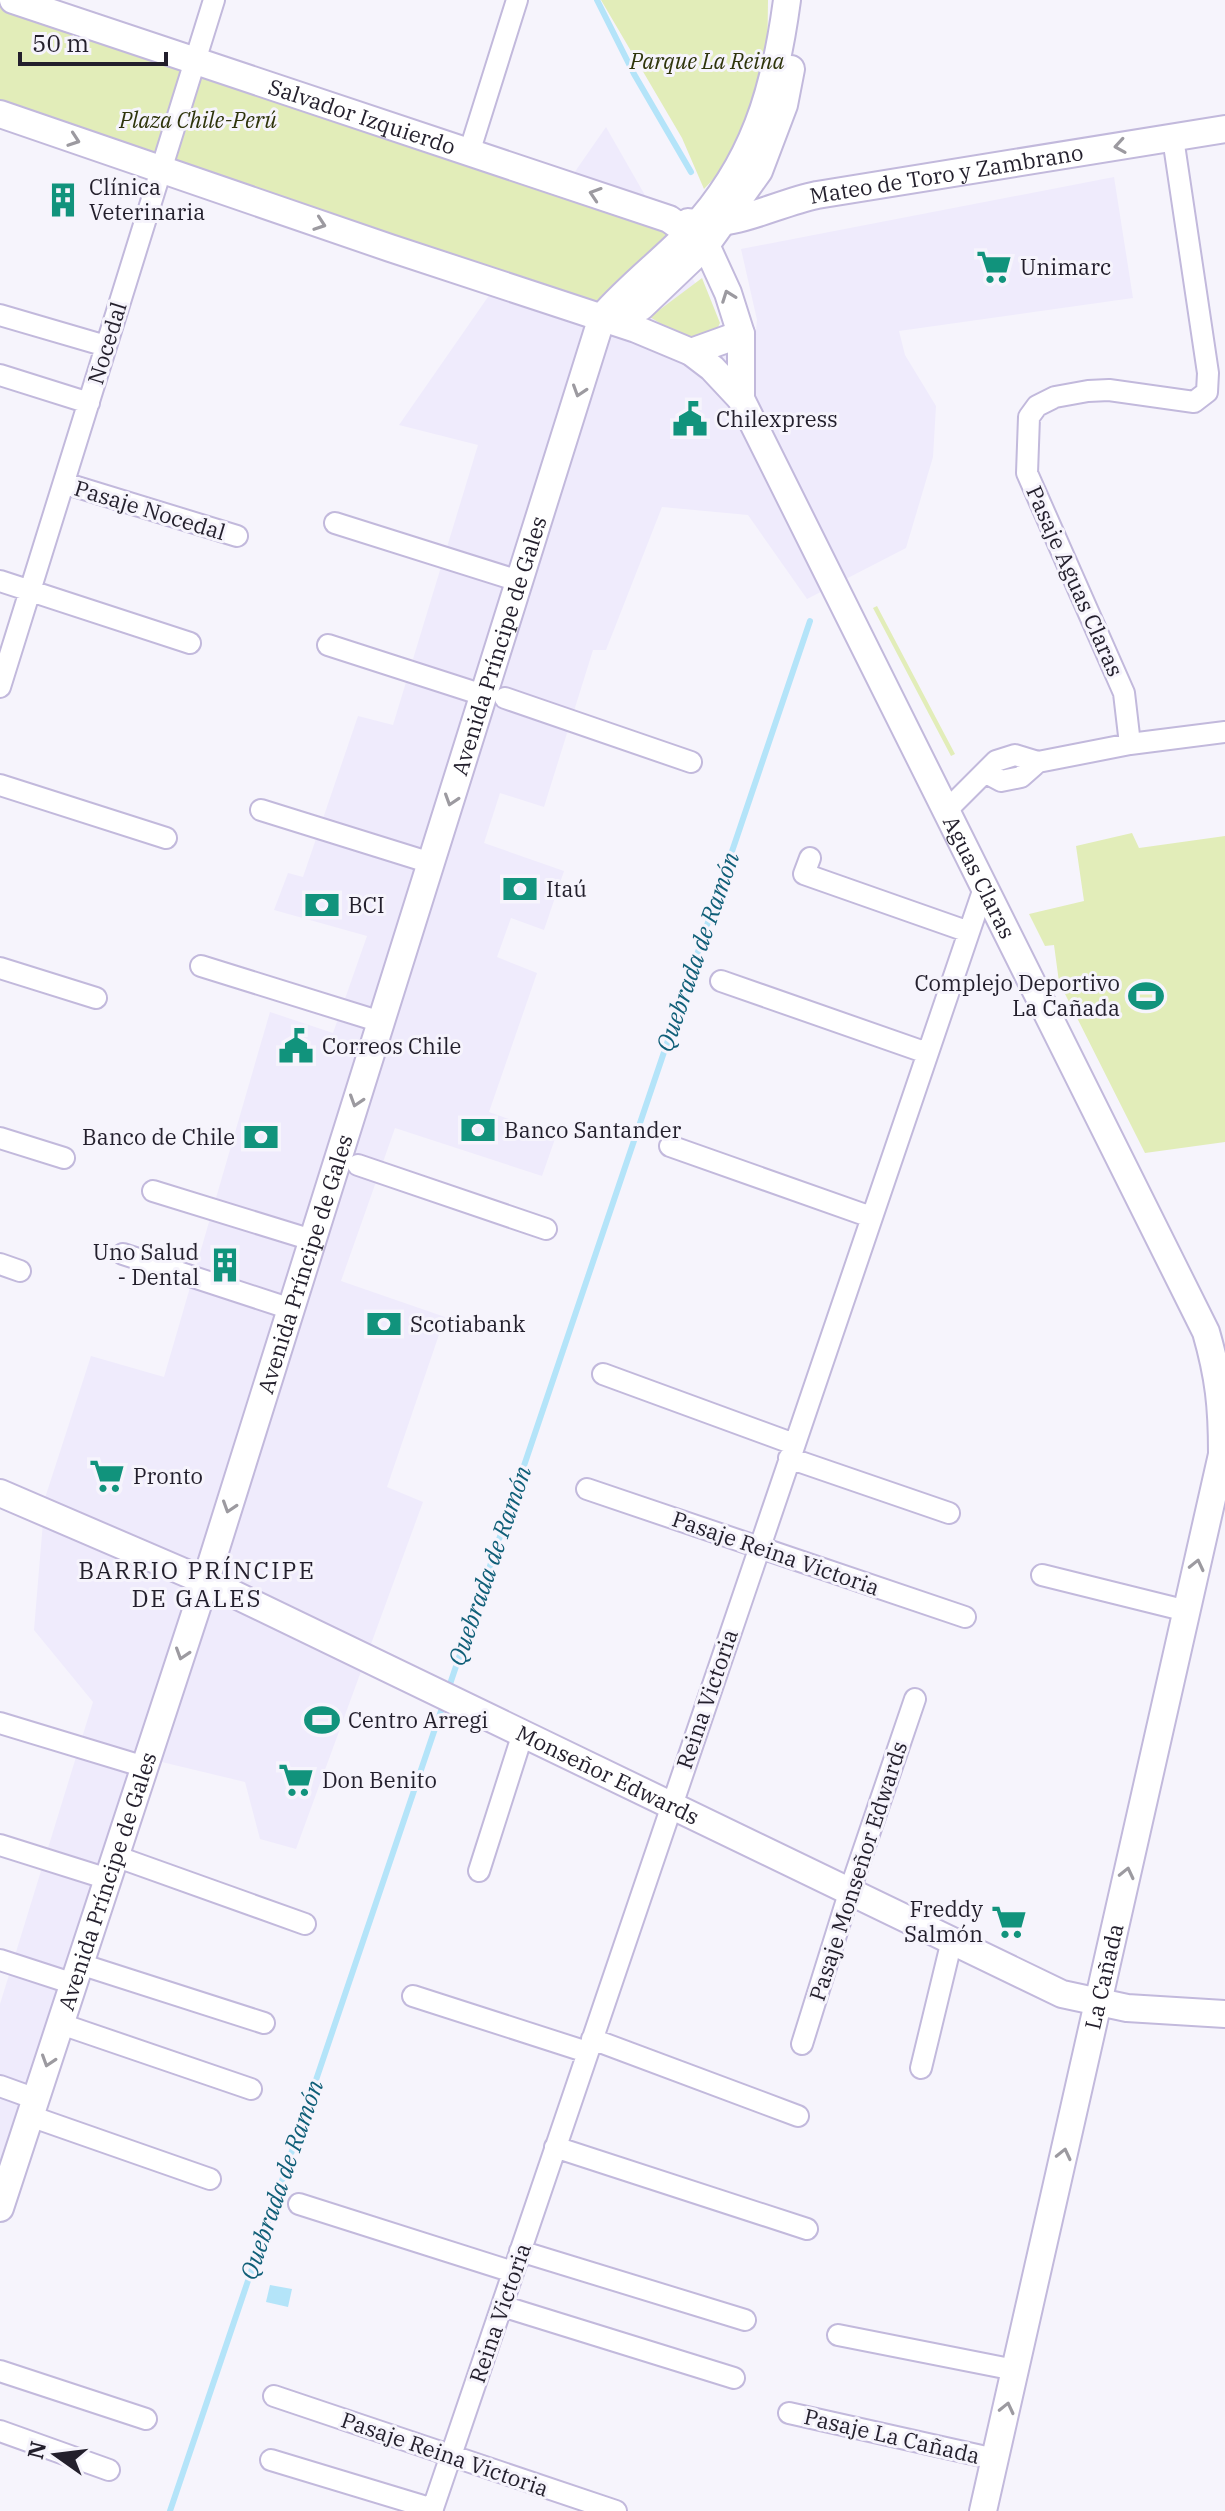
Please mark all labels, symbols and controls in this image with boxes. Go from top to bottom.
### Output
scale bar [20,16,166,66]
text: 50 m [32,27,89,59]
park label: Parque La Reina [629,46,784,75]
street label: Salvador Izquierdo [265,71,459,161]
park label: Plaza Chile-Perú [118,105,277,134]
one-way arrow [66,130,80,146]
street label: Mateo de Toro y Zambrano [807,137,1085,210]
one-way arrow [1114,137,1127,154]
place label: Clínica Veterinaria [89,172,205,226]
building icon: Clínica Veterinaria [44,181,82,219]
one-way arrow [589,188,603,204]
one-way arrow [312,215,326,231]
supermarket icon: Unimarc [975,248,1013,286]
place label: Unimarc [1020,252,1111,281]
one-way arrow [721,289,738,303]
street label: Nocedal [80,298,133,388]
one-way arrow [572,384,588,398]
public building icon: Chilexpress [671,400,709,438]
place label: Chilexpress [716,404,838,433]
street label: Pasaje Nocedal [71,473,229,546]
street label: Pasaje Aguas Claras [1020,481,1131,681]
street label: Avenida Príncipe de Gales [444,512,553,779]
one-way arrow [444,792,460,806]
street label: Aguas Claras [937,810,1023,943]
water label: Quebrada de Ramón [648,847,746,1056]
bank icon: Itaú [501,870,539,908]
place label: Itaú [546,874,587,903]
bank icon: BCI [303,886,341,924]
place label: BCI [348,890,385,919]
place label: Complejo Deportivo La Cañada [914,968,1120,1022]
sports icon: Complejo Deportivo La Cañada [1127,977,1165,1015]
public building icon: Correos Chile [277,1027,315,1065]
place label: Correos Chile [322,1031,461,1060]
one-way arrow [349,1094,365,1108]
bank icon: Banco Santander [459,1111,497,1149]
place label: Banco Santander [504,1115,681,1144]
bank icon: Banco de Chile [242,1118,280,1156]
place label: Banco de Chile [82,1122,235,1151]
street label: Avenida Príncipe de Gales [250,1131,359,1397]
place label: Uno Salud - Dental [93,1237,199,1291]
building icon: Uno Salud - Dental [206,1246,244,1284]
bank icon: Scotiabank [365,1305,403,1343]
place label: Scotiabank [410,1309,525,1338]
supermarket icon: Pronto [88,1457,126,1495]
place label: Pronto [133,1461,203,1490]
water label: Quebrada de Ramón [440,1461,538,1670]
one-way arrow [222,1499,238,1513]
street label: Pasaje Reina Victoria [669,1503,884,1602]
district label: BARRIO PRÍNCIPE DE GALES [78,1554,316,1614]
one-way arrow [1188,1559,1205,1572]
street label: Reina Victoria [669,1625,744,1772]
one-way arrow [175,1647,191,1661]
sports icon: Centro Arregi [303,1701,341,1739]
place label: Centro Arregi [348,1705,488,1734]
street label: Monseñor Edwards [512,1718,704,1831]
street label: Pasaje Monseñor Edwards [802,1737,913,2004]
street label: Avenida Príncipe de Gales [51,1748,163,2014]
supermarket icon: Don Benito [277,1761,315,1799]
place label: Don Benito [322,1765,437,1794]
one-way arrow [1118,1867,1135,1880]
place label: Freddy Salmón [904,1894,983,1948]
supermarket icon: Freddy Salmón [990,1903,1028,1941]
street label: La Cañada [1077,1921,1129,2032]
one-way arrow [42,2053,58,2067]
water label: Quebrada de Ramón [232,2075,330,2284]
one-way arrow [1055,2148,1072,2161]
street label: Reina Victoria [462,2239,537,2386]
street label: Pasaje La Cañada [801,2401,983,2470]
one-way arrow [997,2401,1014,2415]
street label: Pasaje Reina Victoria [338,2404,553,2503]
north arrow [16,2415,96,2495]
text: N [20,2438,52,2462]

